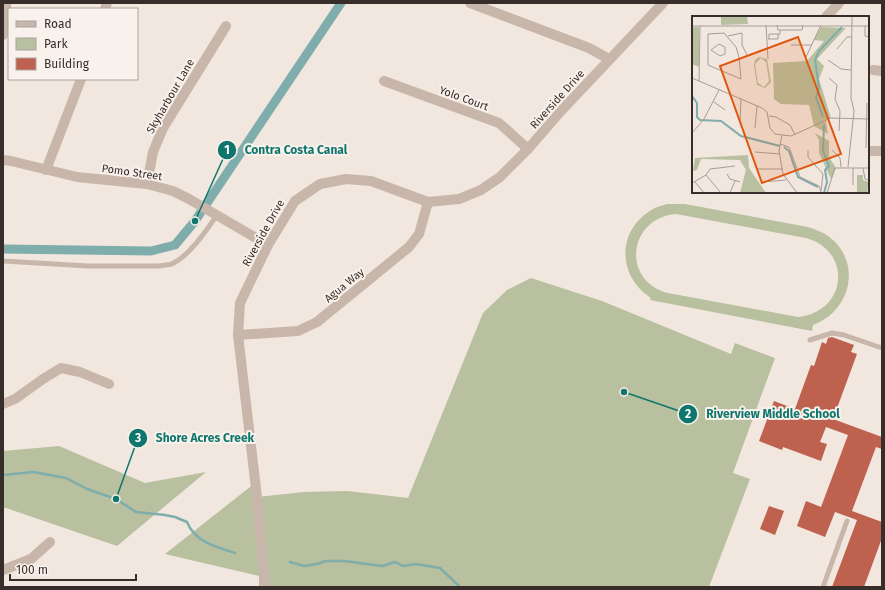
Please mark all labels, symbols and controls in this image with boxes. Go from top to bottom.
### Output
legend [8,8,138,80]
inset map [692,16,869,193]
text: Road [44,17,72,31]
text: Park [44,37,68,51]
text: Building [44,57,90,71]
street label: Skyharbour Lane [144,57,197,136]
street label: Riverside Drive [528,67,587,131]
street label: Yolo Court [437,84,490,113]
callout: Contra Costa Canal [217,138,356,162]
text: 1 [224,143,230,157]
text: Contra Costa Canal [245,143,348,157]
street label: Pomo Street [101,162,163,183]
street label: Riverside Drive [240,197,287,269]
street label: Agua Way [322,265,367,305]
callout: Riverview Middle School [678,402,848,426]
text: 2 [685,407,691,421]
text: Riverview Middle School [706,407,840,421]
callout: Shore Acres Creek [128,426,262,450]
text: 3 [134,431,141,445]
text: Shore Acres Creek [156,431,255,445]
scale bar [10,556,136,582]
text: 100 m [16,563,48,577]

